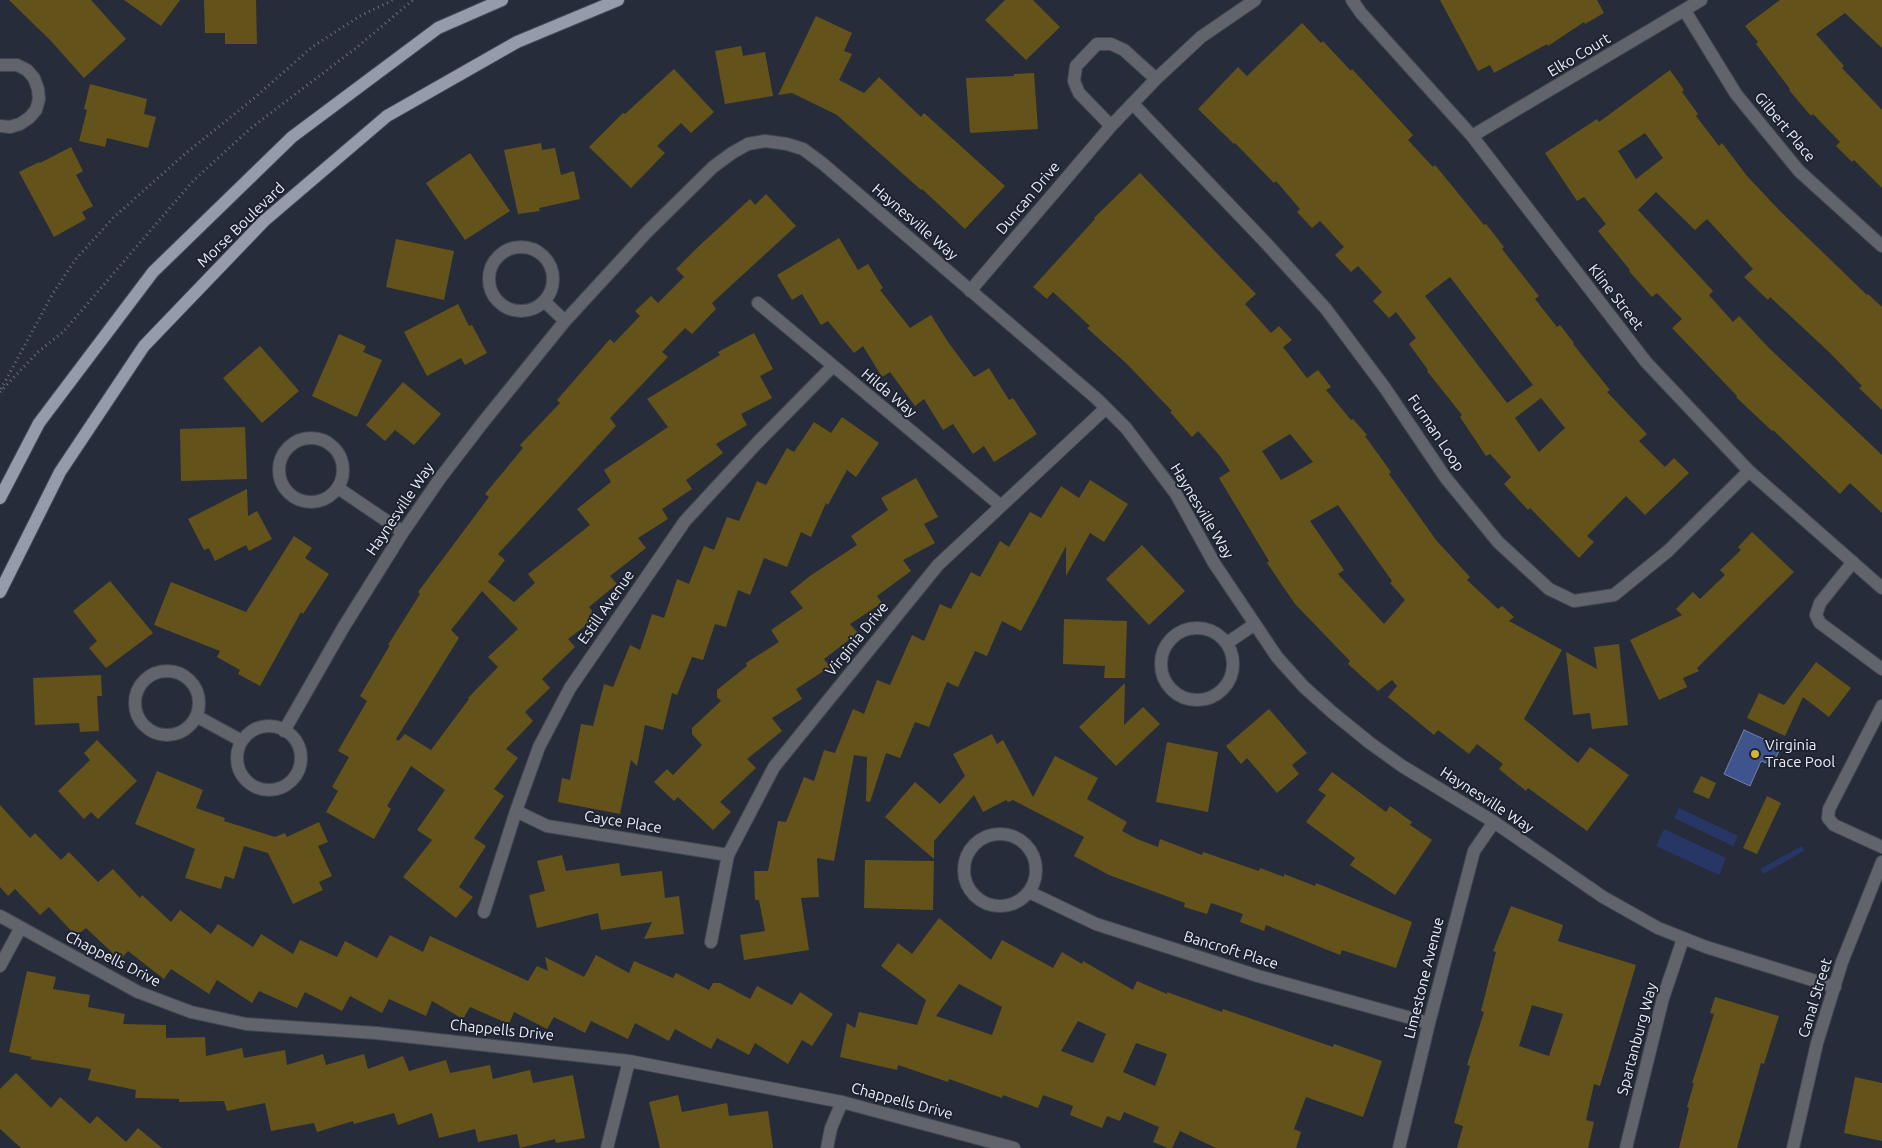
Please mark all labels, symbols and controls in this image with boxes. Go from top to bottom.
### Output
street label: Elko Court [1544,29,1614,81]
street label: Gilbert Place [1751,88,1819,166]
street label: Duncan Drive [992,158,1064,238]
street label: Morse Boulevard [194,179,288,271]
street label: Haynesville Way [868,180,962,264]
street label: Kline Street [1585,260,1647,334]
street label: Hilda Way [858,365,920,421]
street label: Furman Loop [1404,391,1468,475]
street label: Haynesville Way [362,459,438,559]
street label: Haynesville Way [1167,460,1237,562]
street label: Estill Avenue [574,566,638,648]
street label: Virginia Drive [822,598,892,680]
place label: Virginia Trace Pool [1765,736,1835,771]
marker: Virginia Trace Pool [1749,748,1761,760]
street label: Haynesville Way [1437,763,1537,837]
street label: Cayce Place [583,807,663,837]
street label: Limestone Avenue [1400,915,1448,1041]
street label: Chappells Drive [62,927,164,991]
street label: Bancroft Place [1181,927,1281,973]
street label: Canal Street [1794,956,1836,1040]
street label: Spartanburg Way [1613,981,1661,1097]
street label: Chappells Drive [449,1016,555,1044]
street label: Chappells Drive [849,1079,955,1123]

